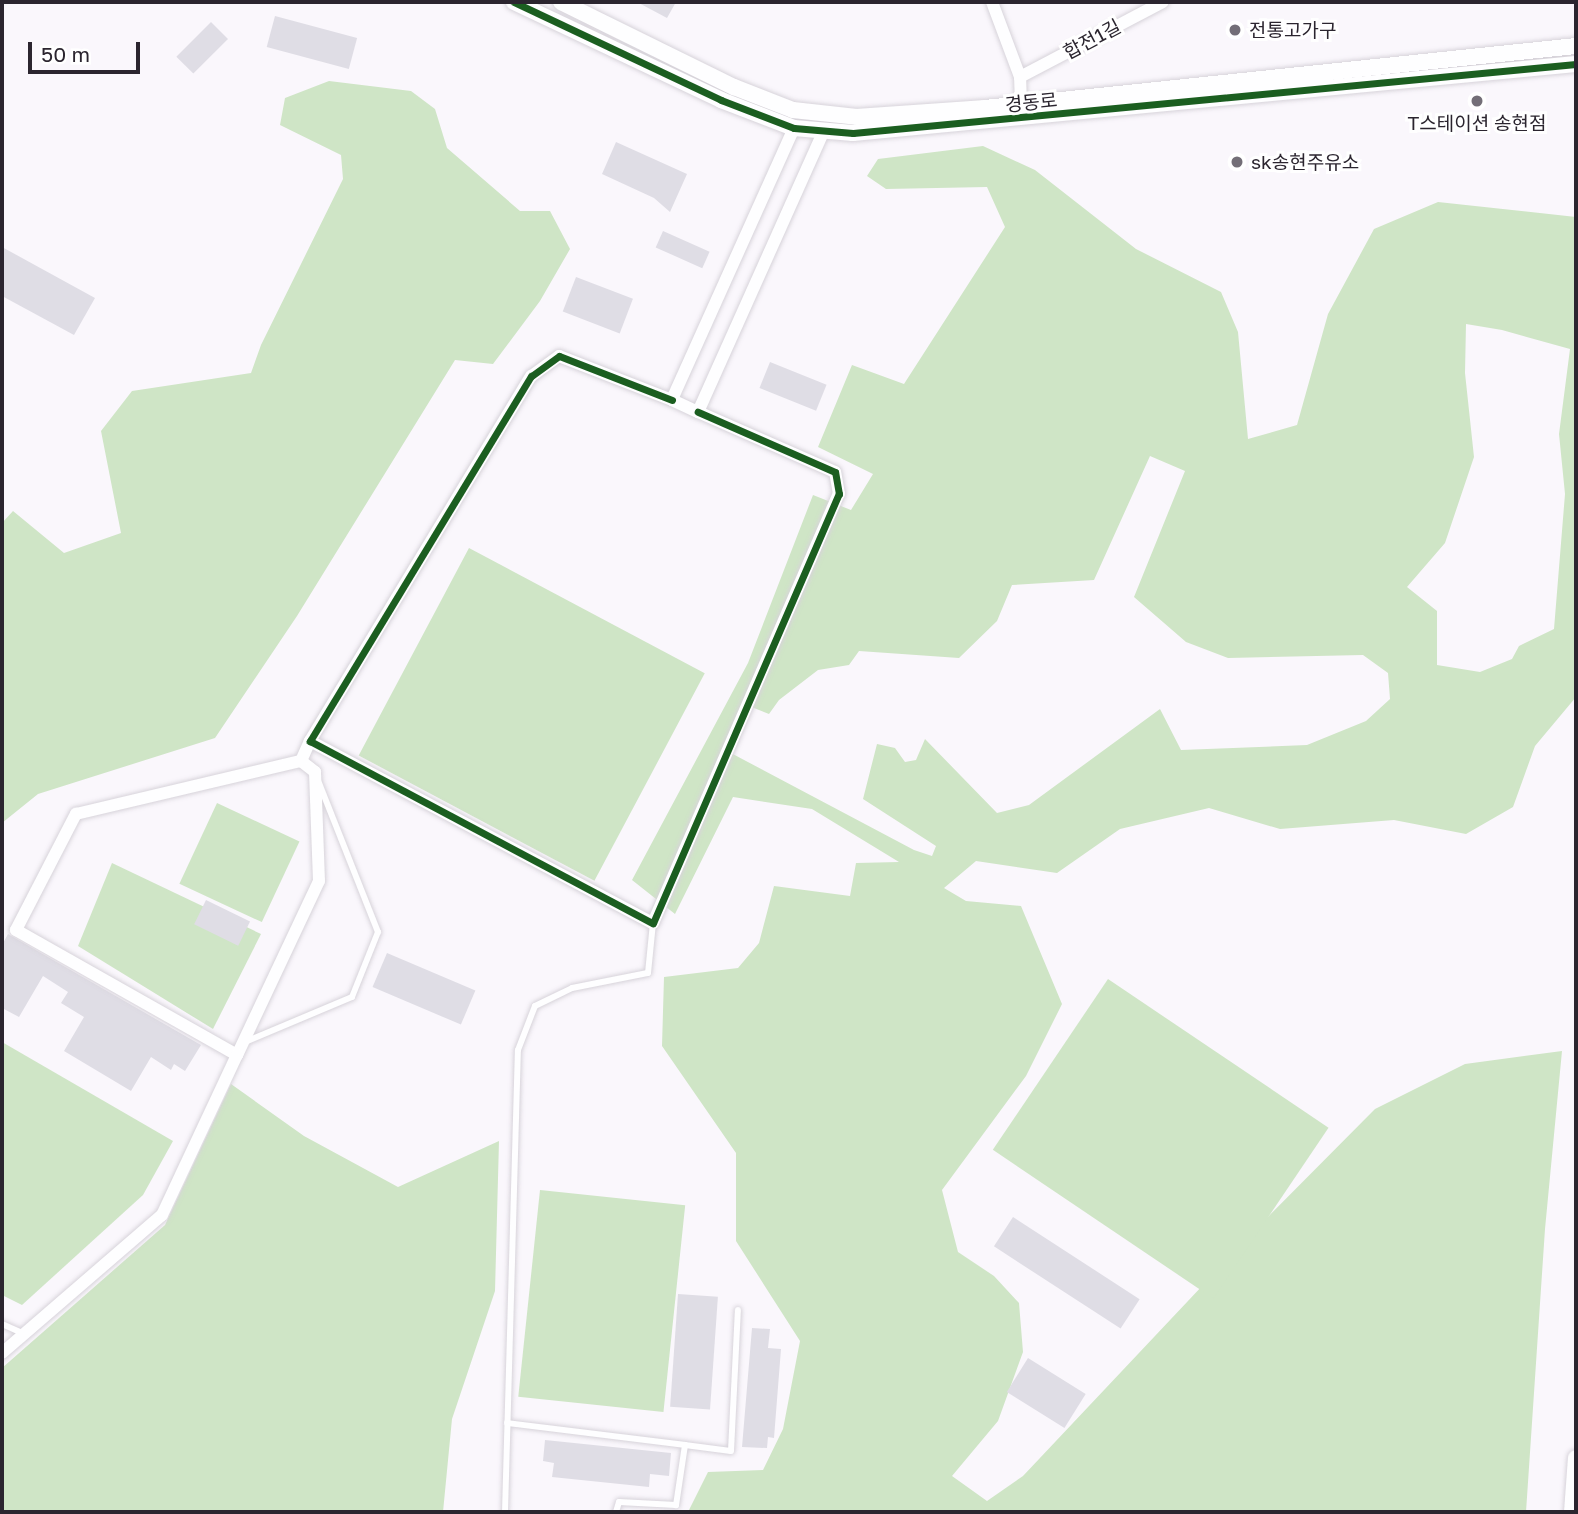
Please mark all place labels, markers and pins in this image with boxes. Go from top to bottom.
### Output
place label: 전통고가구 [1249,19,1336,41]
marker: 전통고가구 [1227,22,1243,38]
marker: T스테이션 송현점 [1469,93,1485,109]
place label: T스테이션 송현점 [1408,112,1546,134]
place label: sk송현주유소 [1251,151,1359,173]
marker: sk송현주유소 [1229,154,1245,170]

